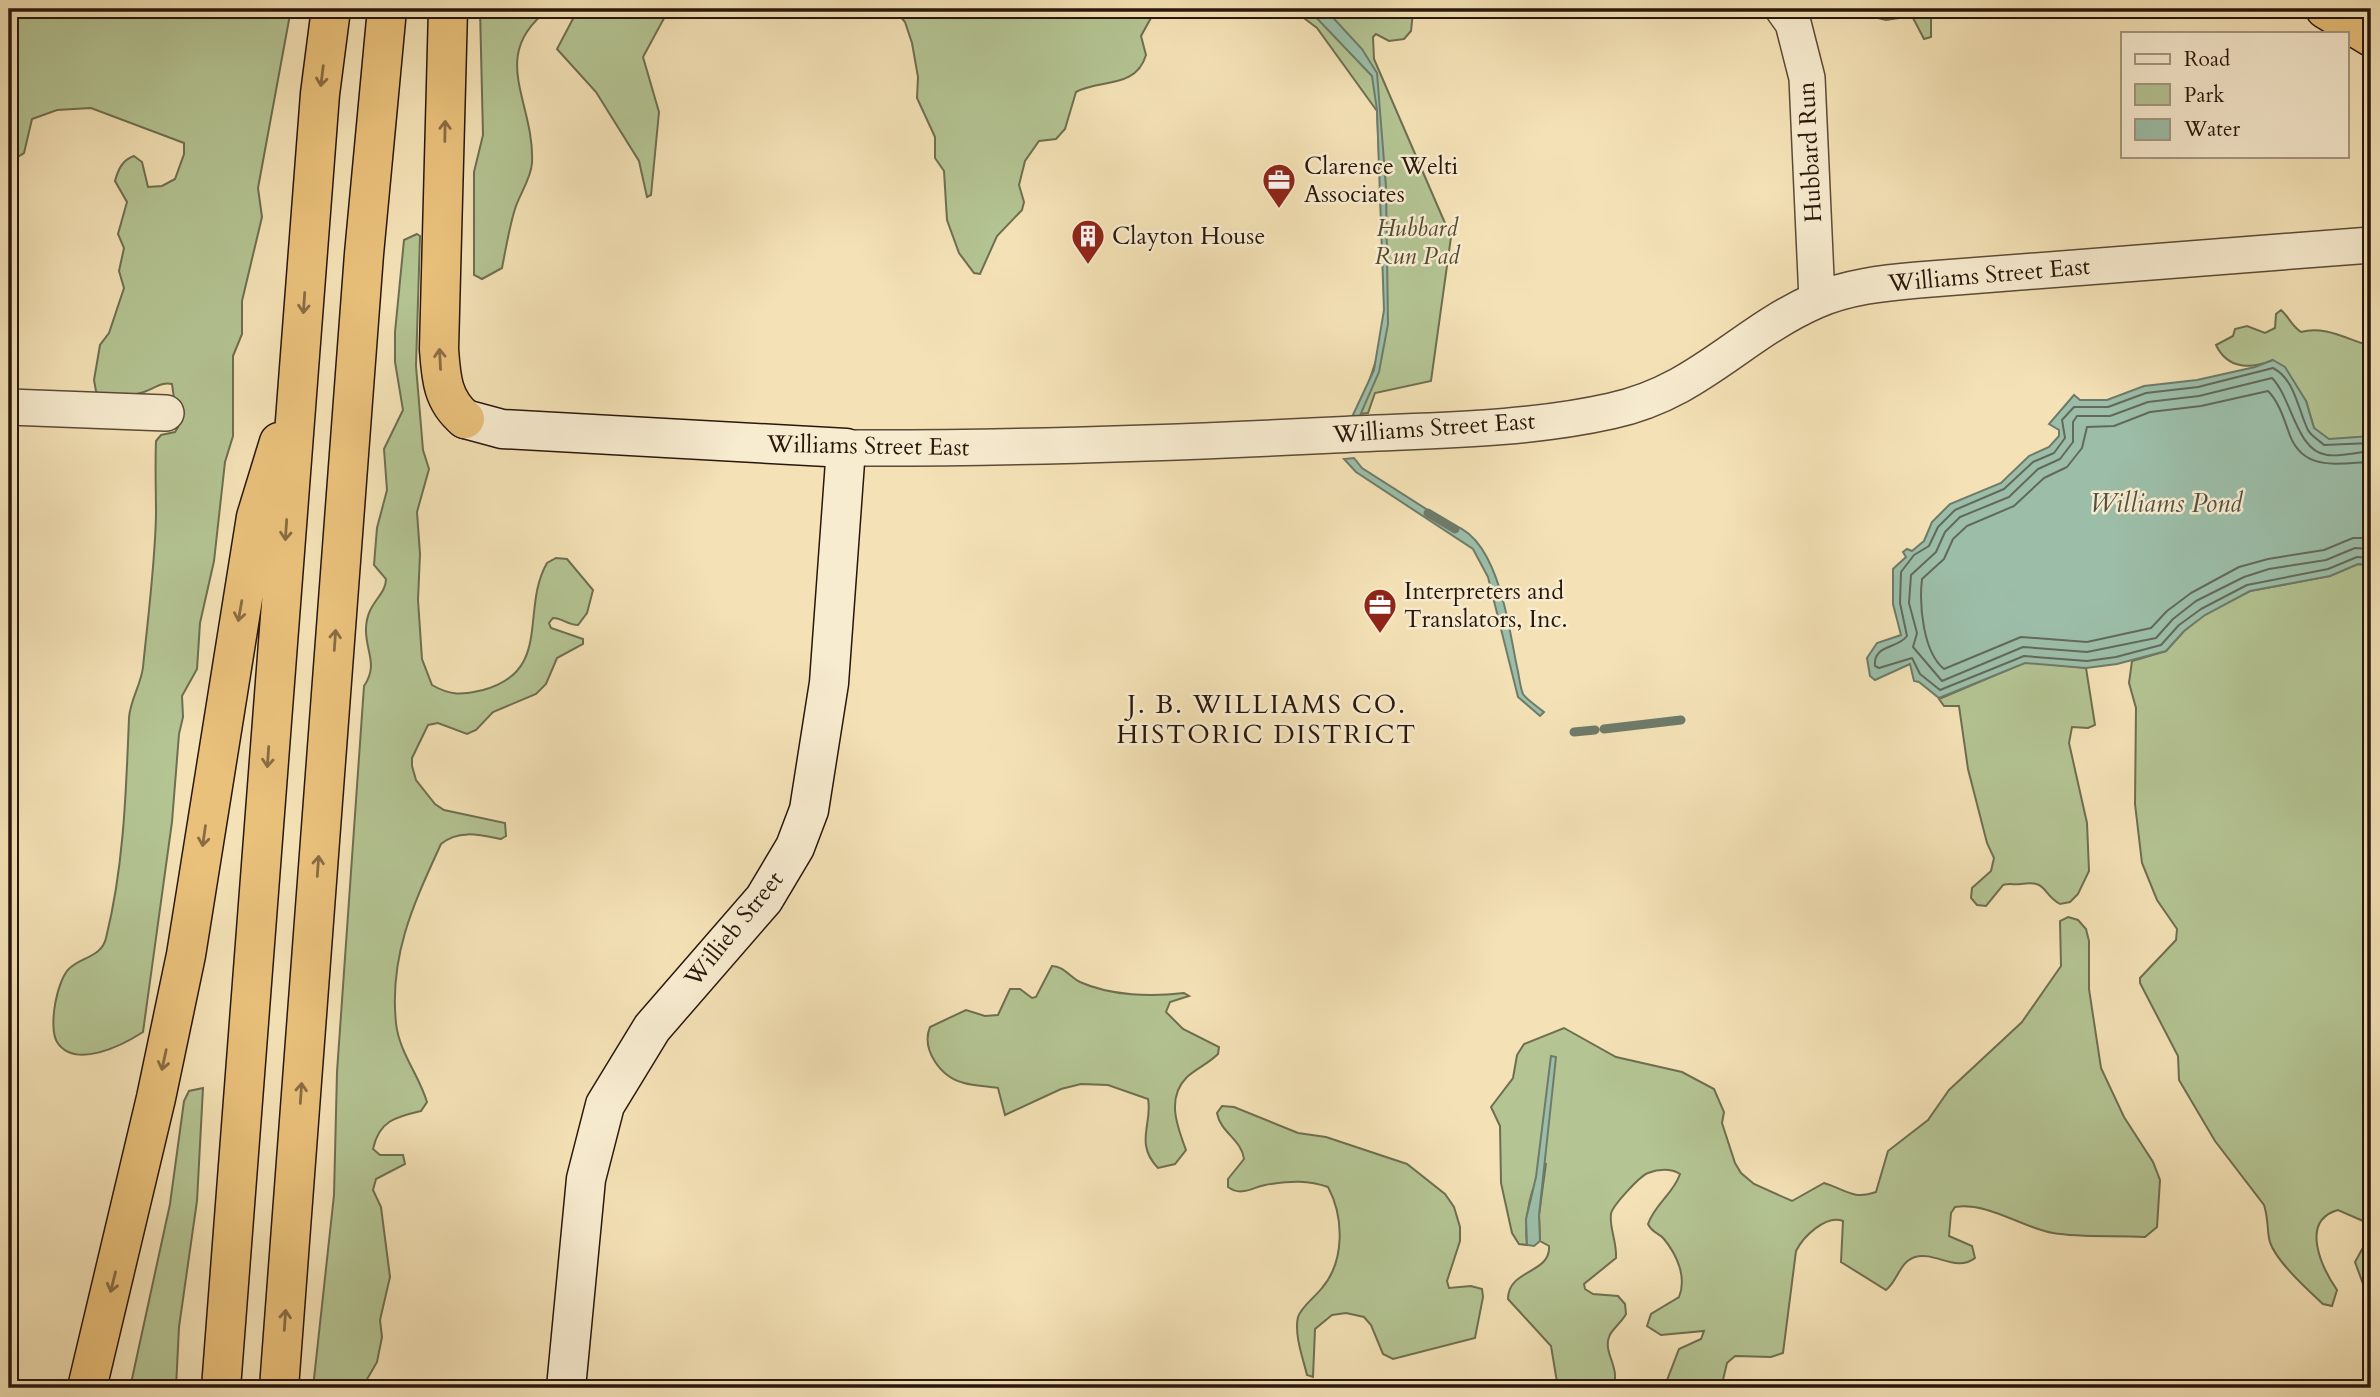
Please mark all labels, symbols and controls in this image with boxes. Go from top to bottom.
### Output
legend [2121,32,2348,158]
text: Road [2184,45,2230,74]
one-way arrow [316,65,329,87]
street label: Hubbard Run [1790,80,1830,223]
text: Park [2184,81,2225,110]
text: Water [2183,115,2240,144]
one-way arrow [439,120,452,143]
place label: Clarence Welti Associates [1304,150,1459,211]
office icon: Clarence Welti Associates [1260,161,1298,210]
park label: Hubbard Run Pad [1375,212,1461,273]
building icon: Clayton House [1069,217,1107,266]
place label: Clayton House [1112,220,1265,253]
street label: Williams Street East [1886,250,2092,300]
one-way arrow [297,291,310,314]
one-way arrow [433,348,446,370]
street label: Williams Street East [1331,404,1536,452]
street label: Williams Street East [766,428,970,464]
water label: Williams Pond [2090,486,2244,521]
one-way arrow [279,518,292,541]
place label: Interpreters and Translators, Inc. [1404,575,1568,636]
office icon: Interpreters and Translators, Inc. [1361,586,1399,635]
one-way arrow [233,599,246,622]
one-way arrow [329,629,342,651]
district label: J. B. WILLIAMS CO. HISTORIC DISTRICT [1117,687,1417,752]
one-way arrow [261,745,274,768]
one-way arrow [197,824,210,847]
one-way arrow [312,856,325,878]
street label: Willieb Street [676,864,791,995]
one-way arrow [157,1048,171,1071]
one-way arrow [295,1083,308,1105]
one-way arrow [106,1270,119,1293]
one-way arrow [278,1309,291,1332]

